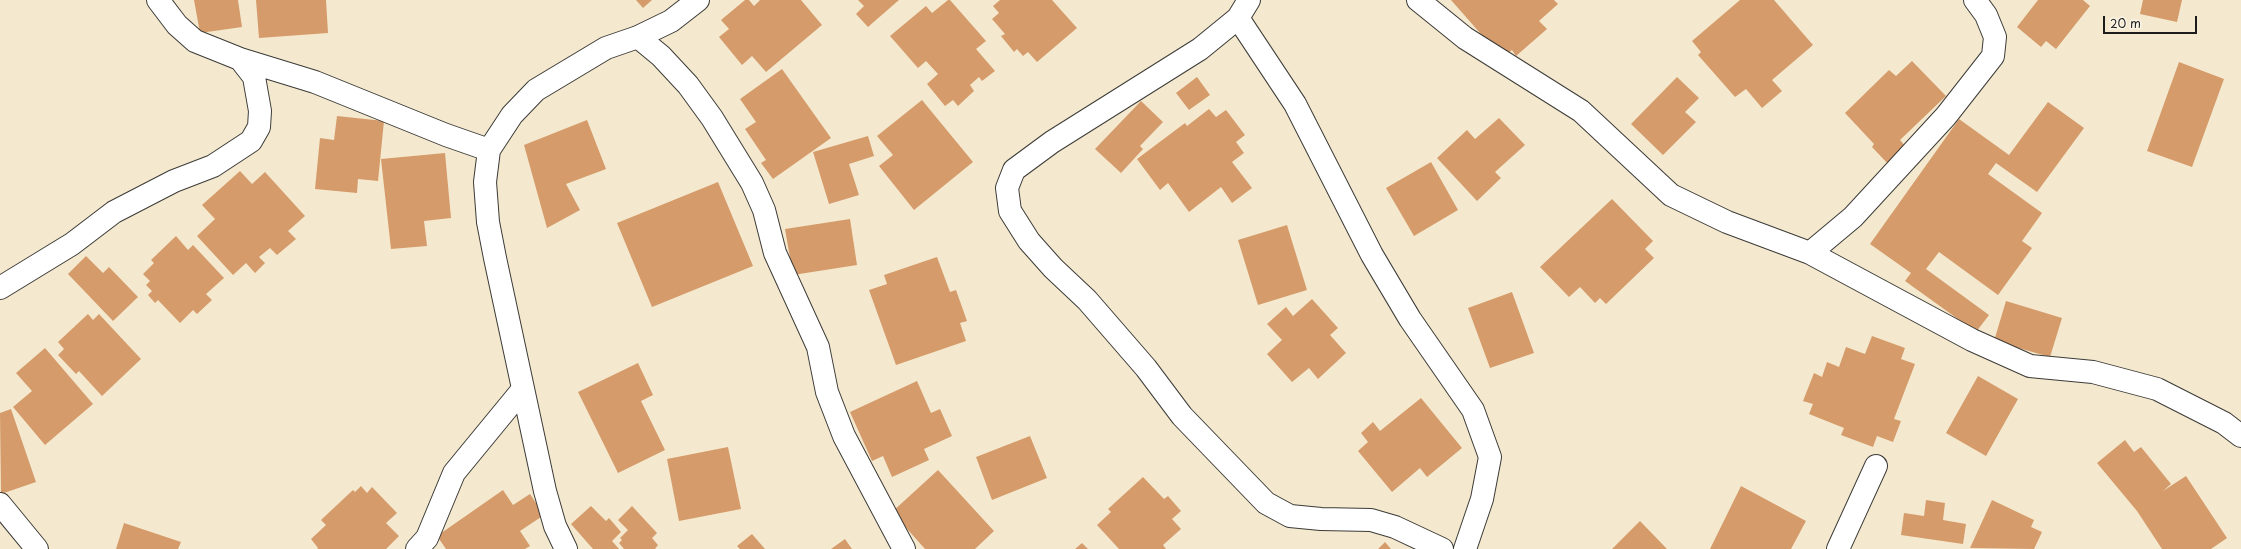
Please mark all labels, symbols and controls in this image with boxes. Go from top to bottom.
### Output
scale bar [2105,8,2199,34]
text: 20 m [2110,14,2141,32]

